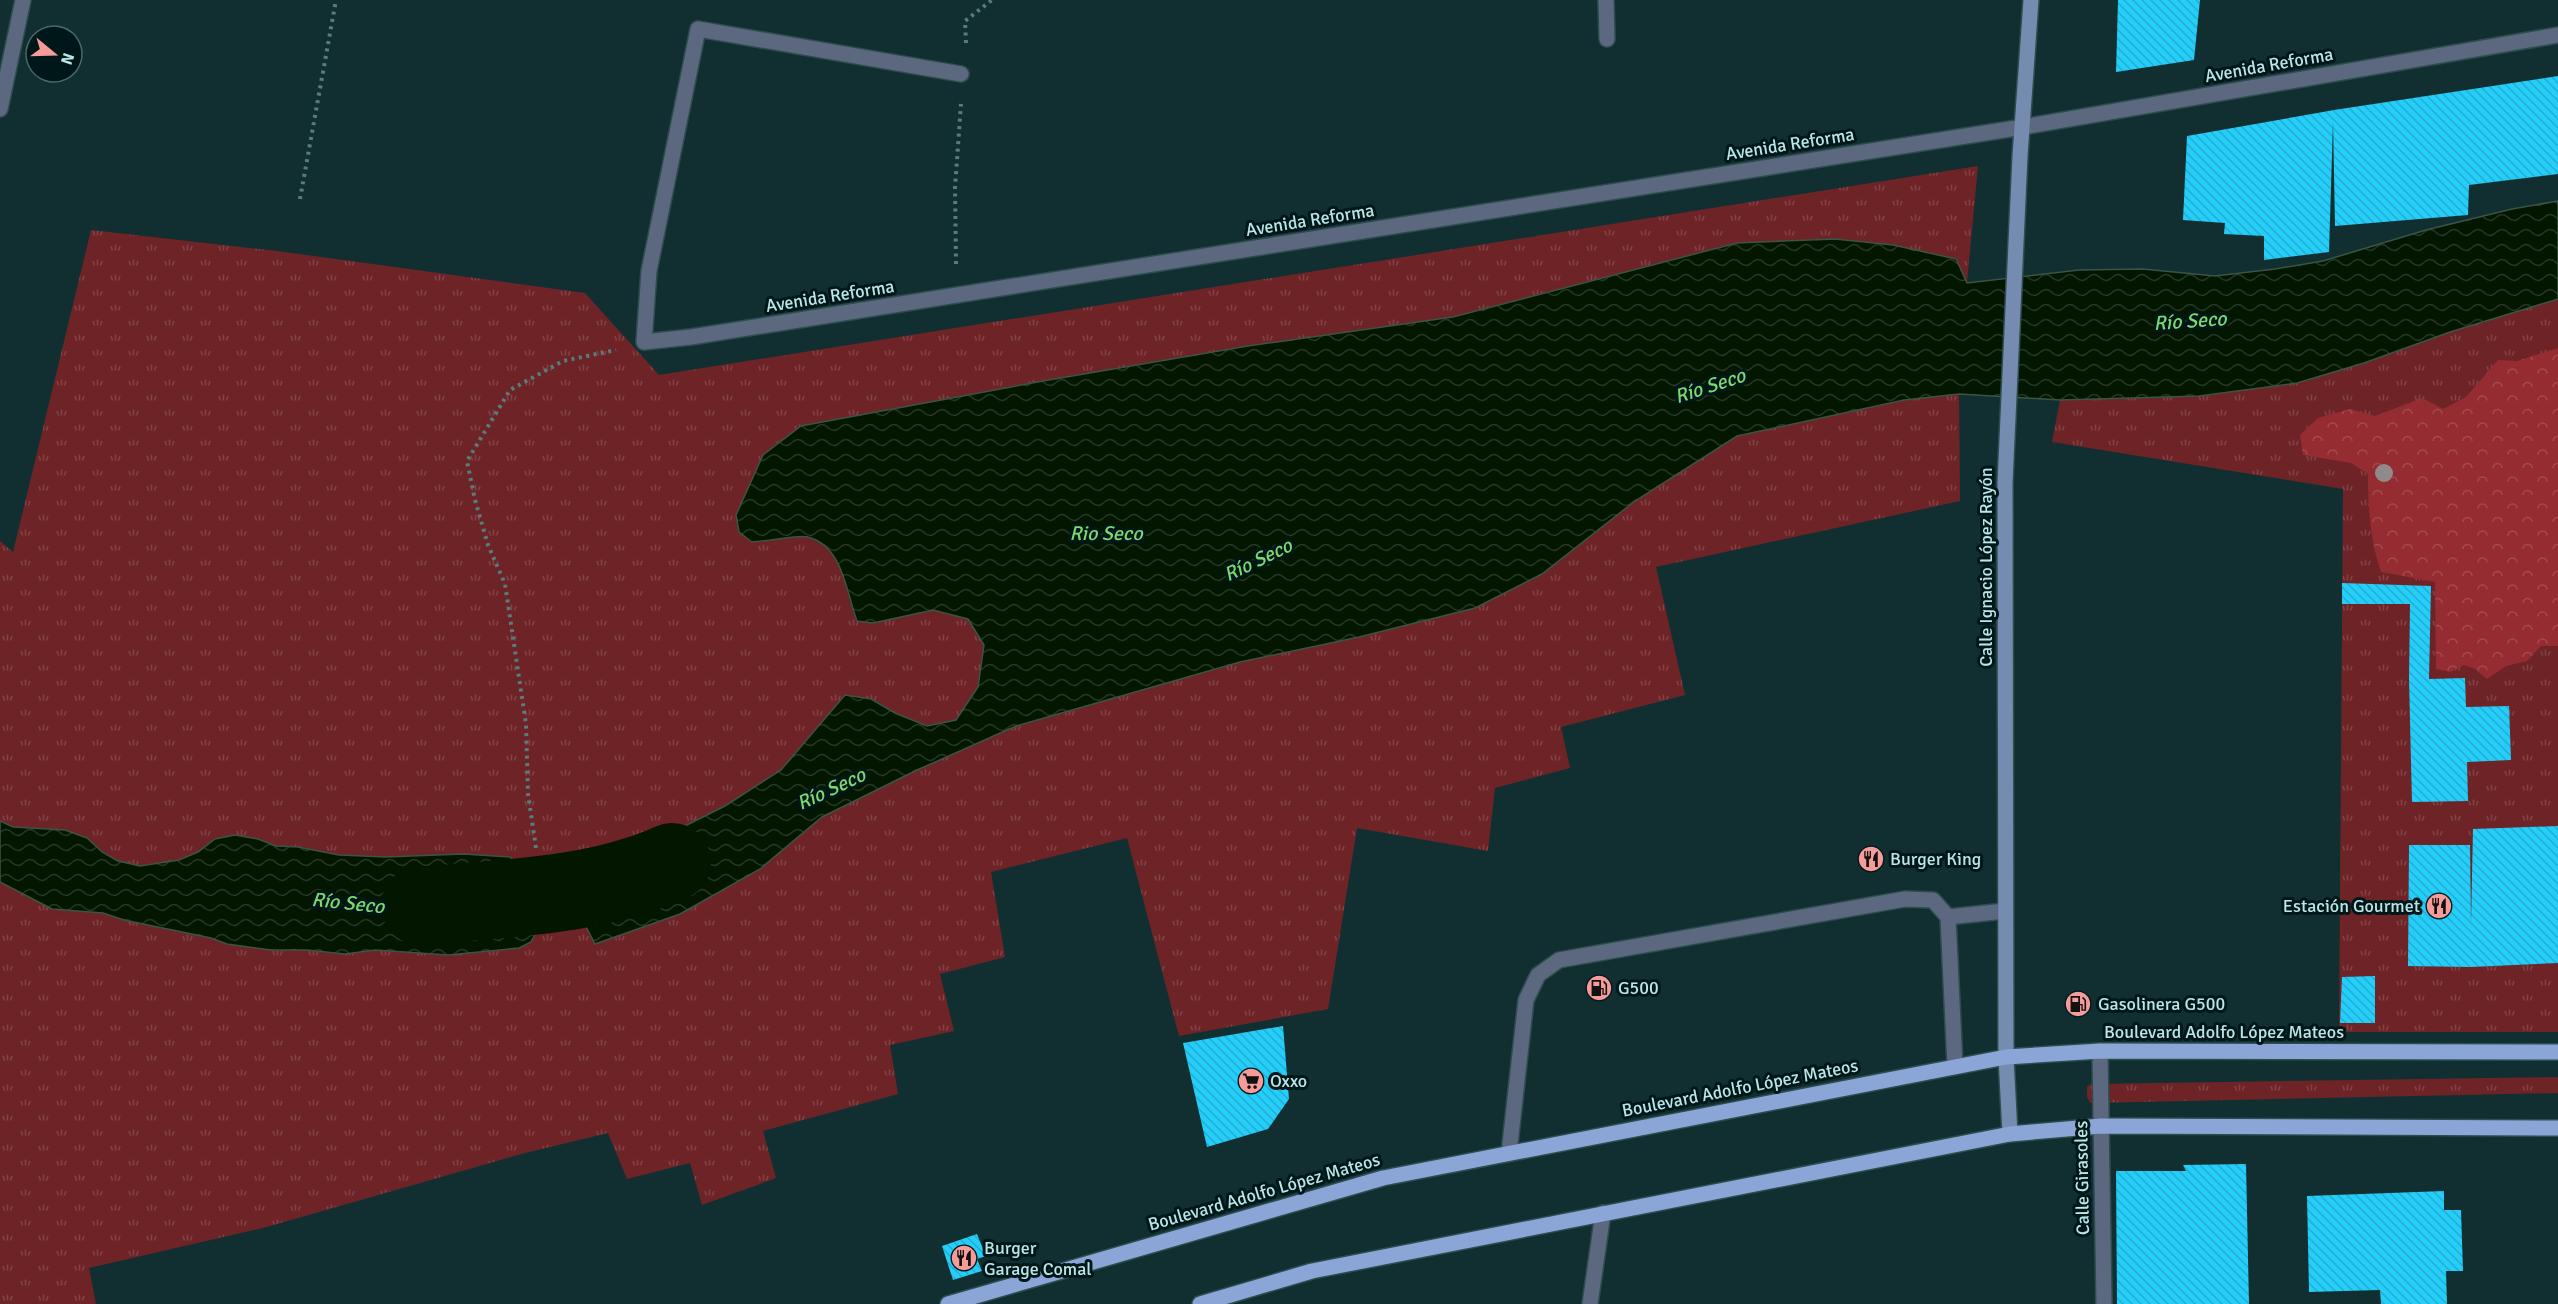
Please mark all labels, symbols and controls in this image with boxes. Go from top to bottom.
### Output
north arrow [24,24,84,84]
street label: Avenida Reforma [2203,43,2335,87]
text: N [56,50,79,67]
street label: Avenida Reforma [1724,123,1856,165]
street label: Avenida Reforma [1244,199,1376,241]
street label: Avenida Reforma [764,275,896,317]
water label: Río Seco [2153,306,2229,336]
water label: Río Seco [1671,362,1750,409]
street label: Calle Ignacio López Rayón [1975,467,1997,667]
water label: Rio Seco [1069,521,1144,546]
water label: Río Seco [1220,532,1298,587]
water label: Río Seco [793,762,871,816]
restaurant icon: Burger King [1856,844,1886,874]
place label: Burger King [1890,848,1981,870]
water label: Río Seco [310,887,387,919]
restaurant icon: Estación Gourmet [2424,891,2454,921]
place label: Estación Gourmet [2283,895,2420,917]
fuel station icon: G500 [1584,973,1614,1003]
place label: G500 [1618,977,1659,999]
fuel station icon: Gasolinera G500 [2063,989,2093,1019]
place label: Gasolinera G500 [2098,993,2225,1015]
street label: Boulevard Adolfo López Mateos [2104,1021,2344,1043]
street label: Boulevard Adolfo López Mateos [1620,1054,1860,1122]
supermarket icon: Oxxo [1236,1066,1266,1096]
place label: Oxxo [1270,1070,1307,1092]
street label: Calle Girasoles [2070,1121,2094,1235]
street label: Boulevard Adolfo López Mateos [1146,1148,1383,1236]
place label: Burger Garage Comal [984,1237,1092,1280]
restaurant icon: Burger Garage Comal [949,1243,979,1273]

